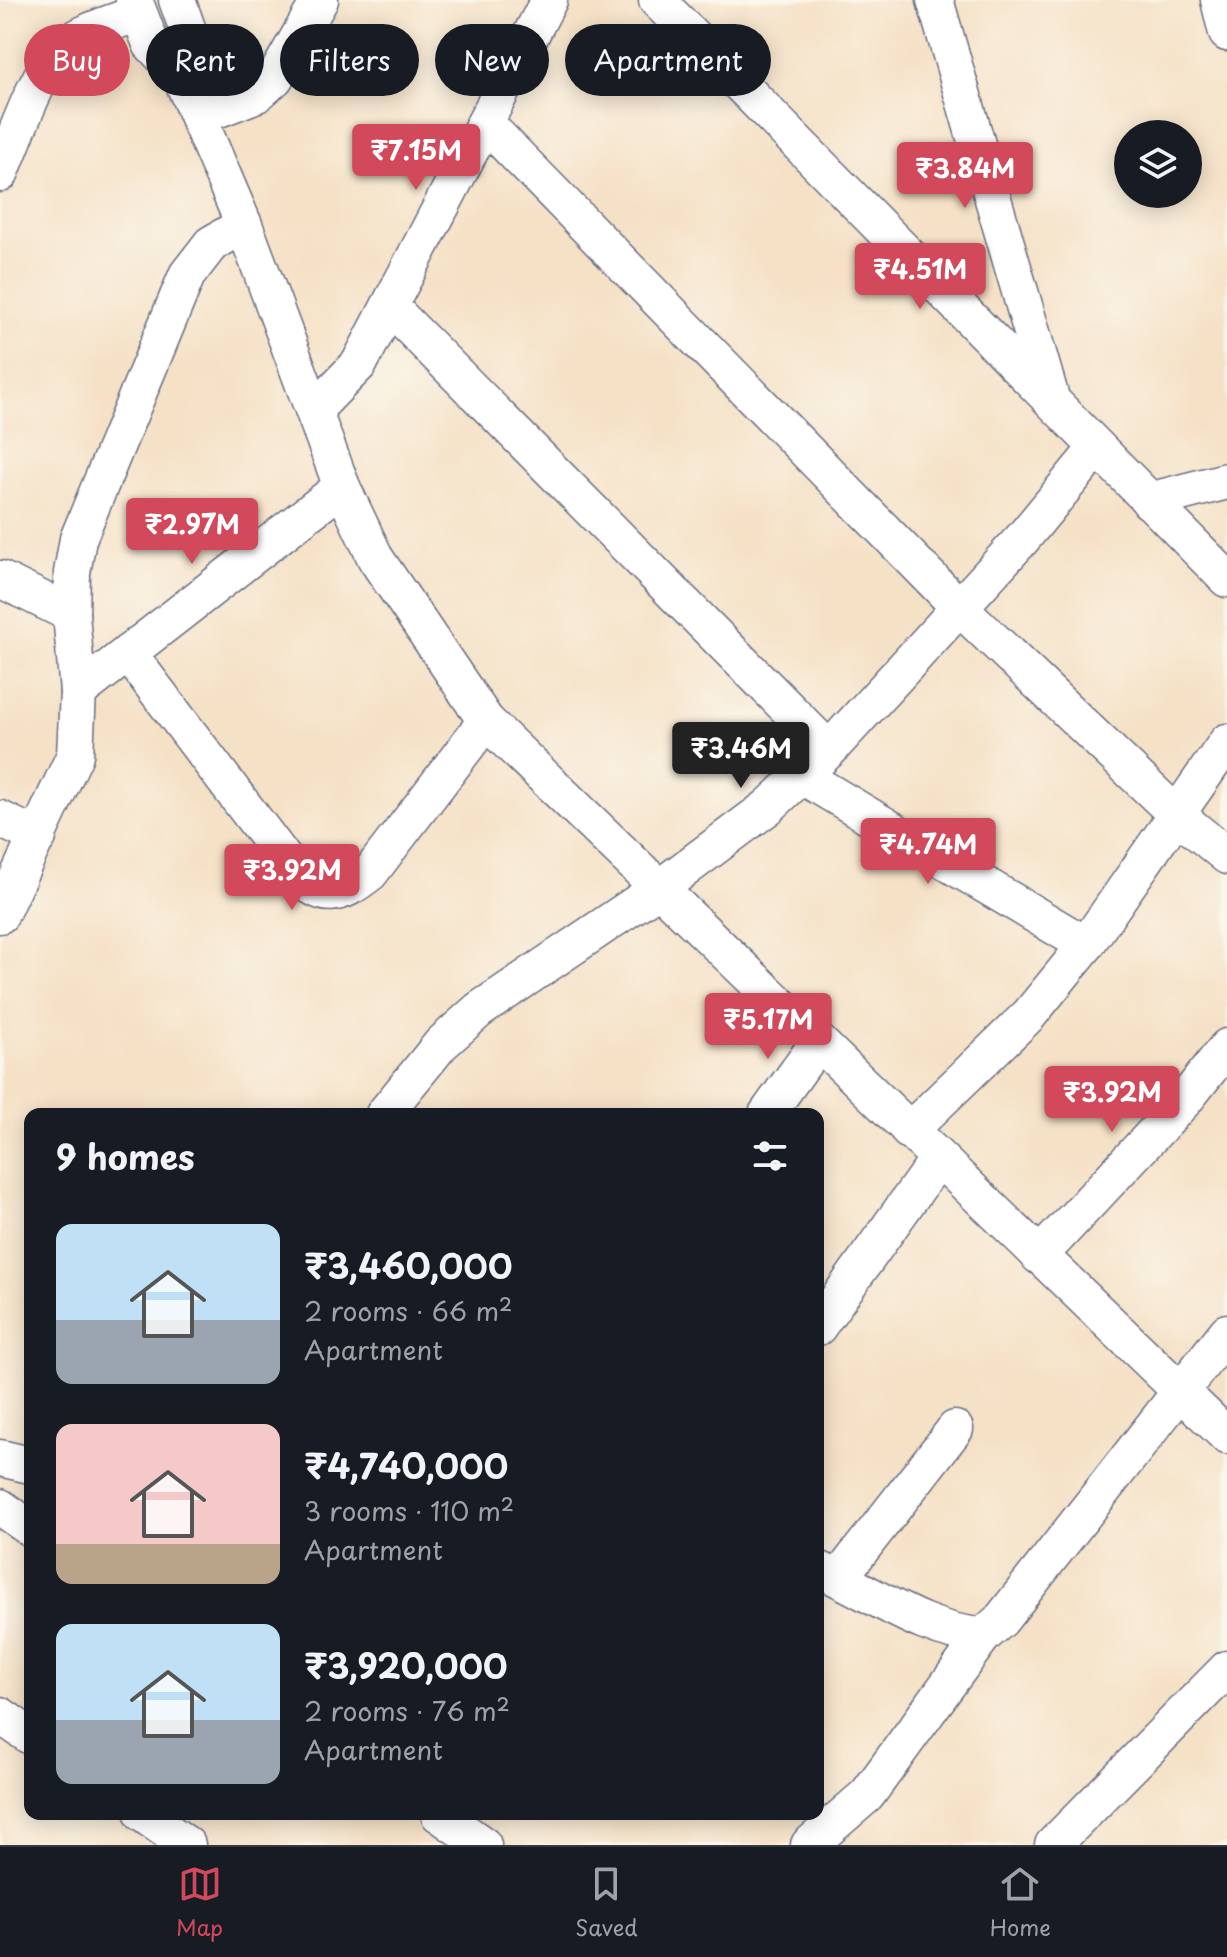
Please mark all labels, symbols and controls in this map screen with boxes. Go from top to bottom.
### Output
chip: Buy [24,24,130,96]
chip: Rent [146,24,264,96]
chip: Filters [280,24,419,96]
chip: New [435,24,549,96]
chip: Apartment [565,24,771,96]
map controls [1114,120,1202,208]
button: layers [1114,120,1202,208]
pin: ₹7.15M [351,124,481,192]
text: ₹7.15M [370,130,462,169]
pin: ₹3.84M [900,142,1030,210]
text: ₹3.84M [915,148,1015,187]
pin: ₹4.51M [855,243,985,311]
text: ₹4.51M [873,249,967,288]
pin: ₹2.97M [127,498,257,566]
text: ₹2.97M [144,504,240,543]
pin: ₹3.46M [676,722,806,790]
text: ₹3.46M [690,728,792,767]
pin: ₹4.74M [863,818,993,886]
text: ₹4.74M [879,824,977,863]
pin: ₹3.92M [227,844,357,912]
text: ₹3.92M [242,850,342,889]
pin: ₹5.17M [703,993,833,1061]
text: ₹5.17M [723,999,813,1038]
pin: ₹3.92M [1047,1066,1177,1134]
text: ₹3.92M [1062,1072,1162,1111]
text: 9 homes [56,1130,195,1182]
icon: filters [748,1134,792,1178]
text: ₹3,460,000 [304,1239,513,1291]
icon: home [120,1256,216,1352]
text: 2 rooms · 66 m² [304,1291,513,1330]
text: Apartment [304,1330,443,1369]
text: ₹4,740,000 [304,1439,508,1491]
icon: home [120,1456,216,1552]
text: 3 rooms · 110 m² [304,1491,514,1530]
text: Apartment [304,1530,443,1569]
text: ₹3,920,000 [304,1639,508,1691]
icon: home [120,1656,216,1752]
text: 2 rooms · 76 m² [304,1691,510,1730]
text: Apartment [304,1730,443,1769]
tab: Map [176,1862,223,1943]
tab: Saved [575,1862,638,1943]
tab: Home [990,1862,1051,1943]

